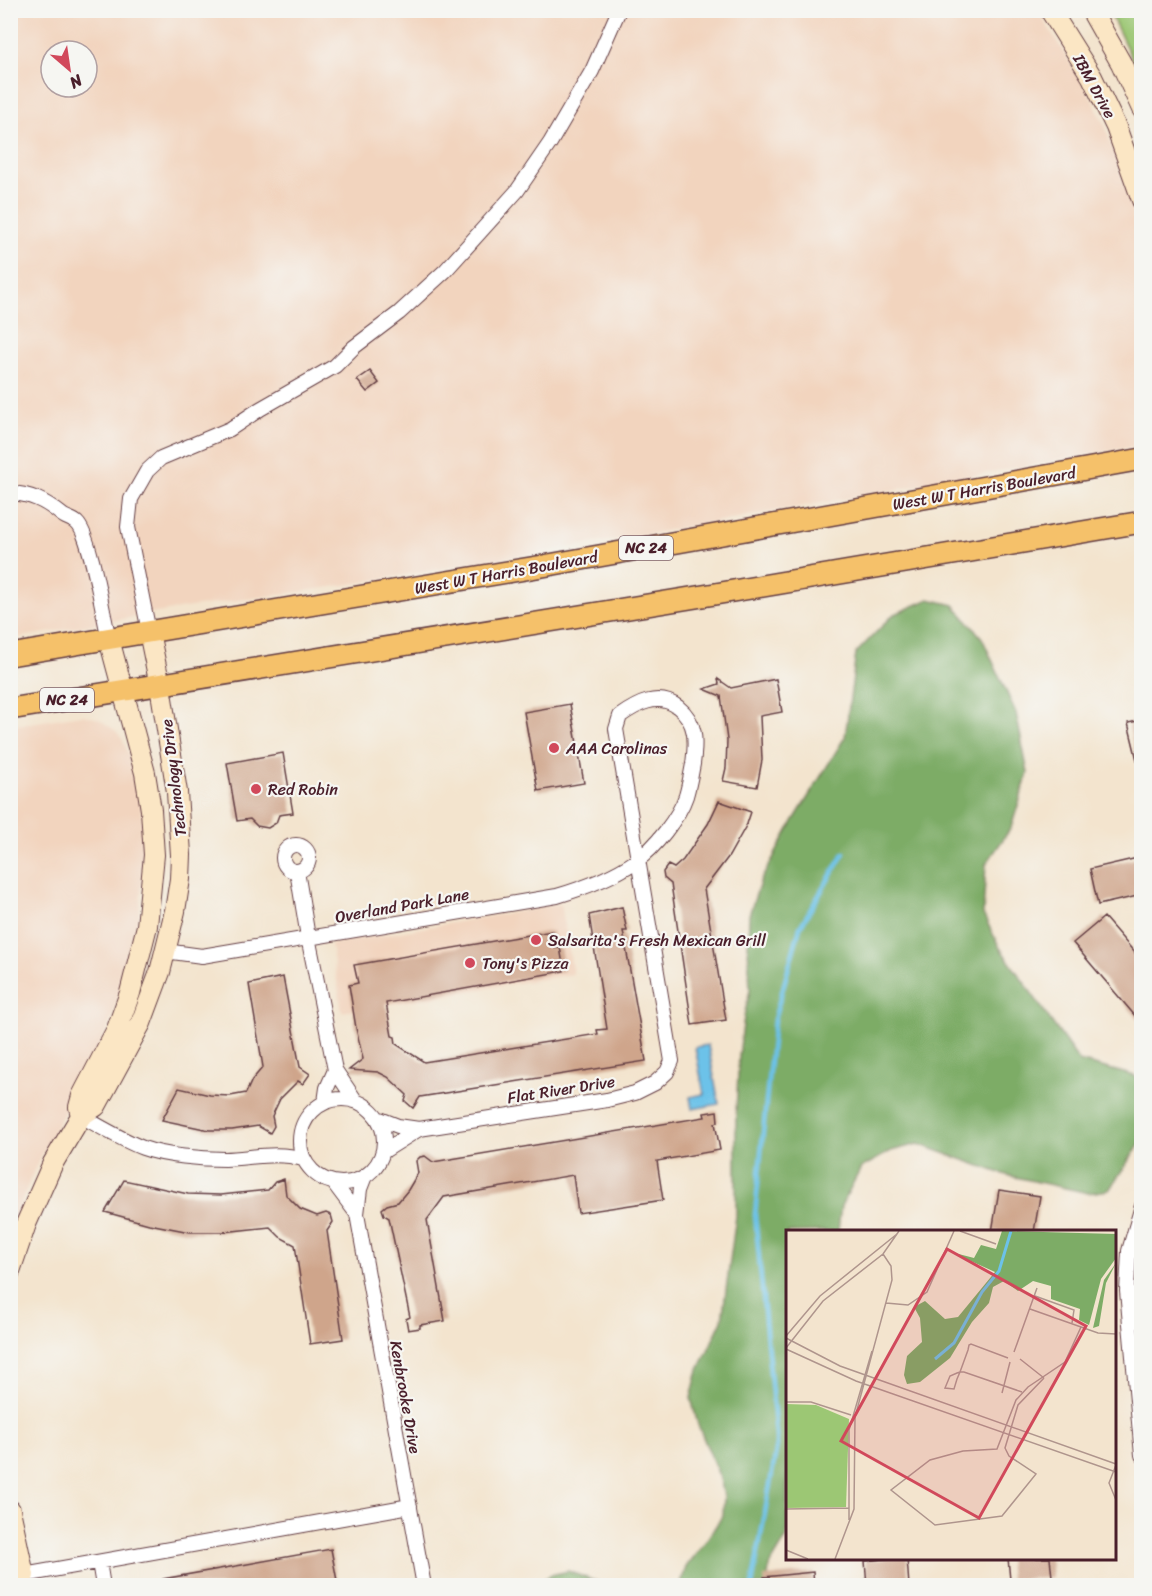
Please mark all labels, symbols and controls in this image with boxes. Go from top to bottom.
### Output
north arrow [39,39,99,99]
street label: IBM Drive [1064,48,1124,124]
text: N [63,66,89,97]
street label: West W T Harris Boulevard [890,458,1079,519]
road number: NC 24 [619,536,673,560]
street label: West W T Harris Boulevard [412,542,601,603]
road number: NC 24 [40,688,94,712]
street label: Technology Drive [152,718,195,838]
place label: AAA Carolinas [565,734,668,763]
marker: AAA Carolinas [547,741,561,755]
place label: Red Robin [268,775,338,804]
marker: Red Robin [249,782,263,796]
street label: Overland Park Lane [333,879,471,932]
place label: Salsarita's Fresh Mexican Grill [548,926,766,955]
marker: Salsarita's Fresh Mexican Grill [529,933,543,947]
place label: Tony's Pizza [482,949,570,978]
marker: Tony's Pizza [463,956,477,970]
street label: Flat River Drive [505,1067,617,1112]
inset map [786,1230,1116,1560]
street label: Kenbrooke Drive [381,1338,430,1456]

